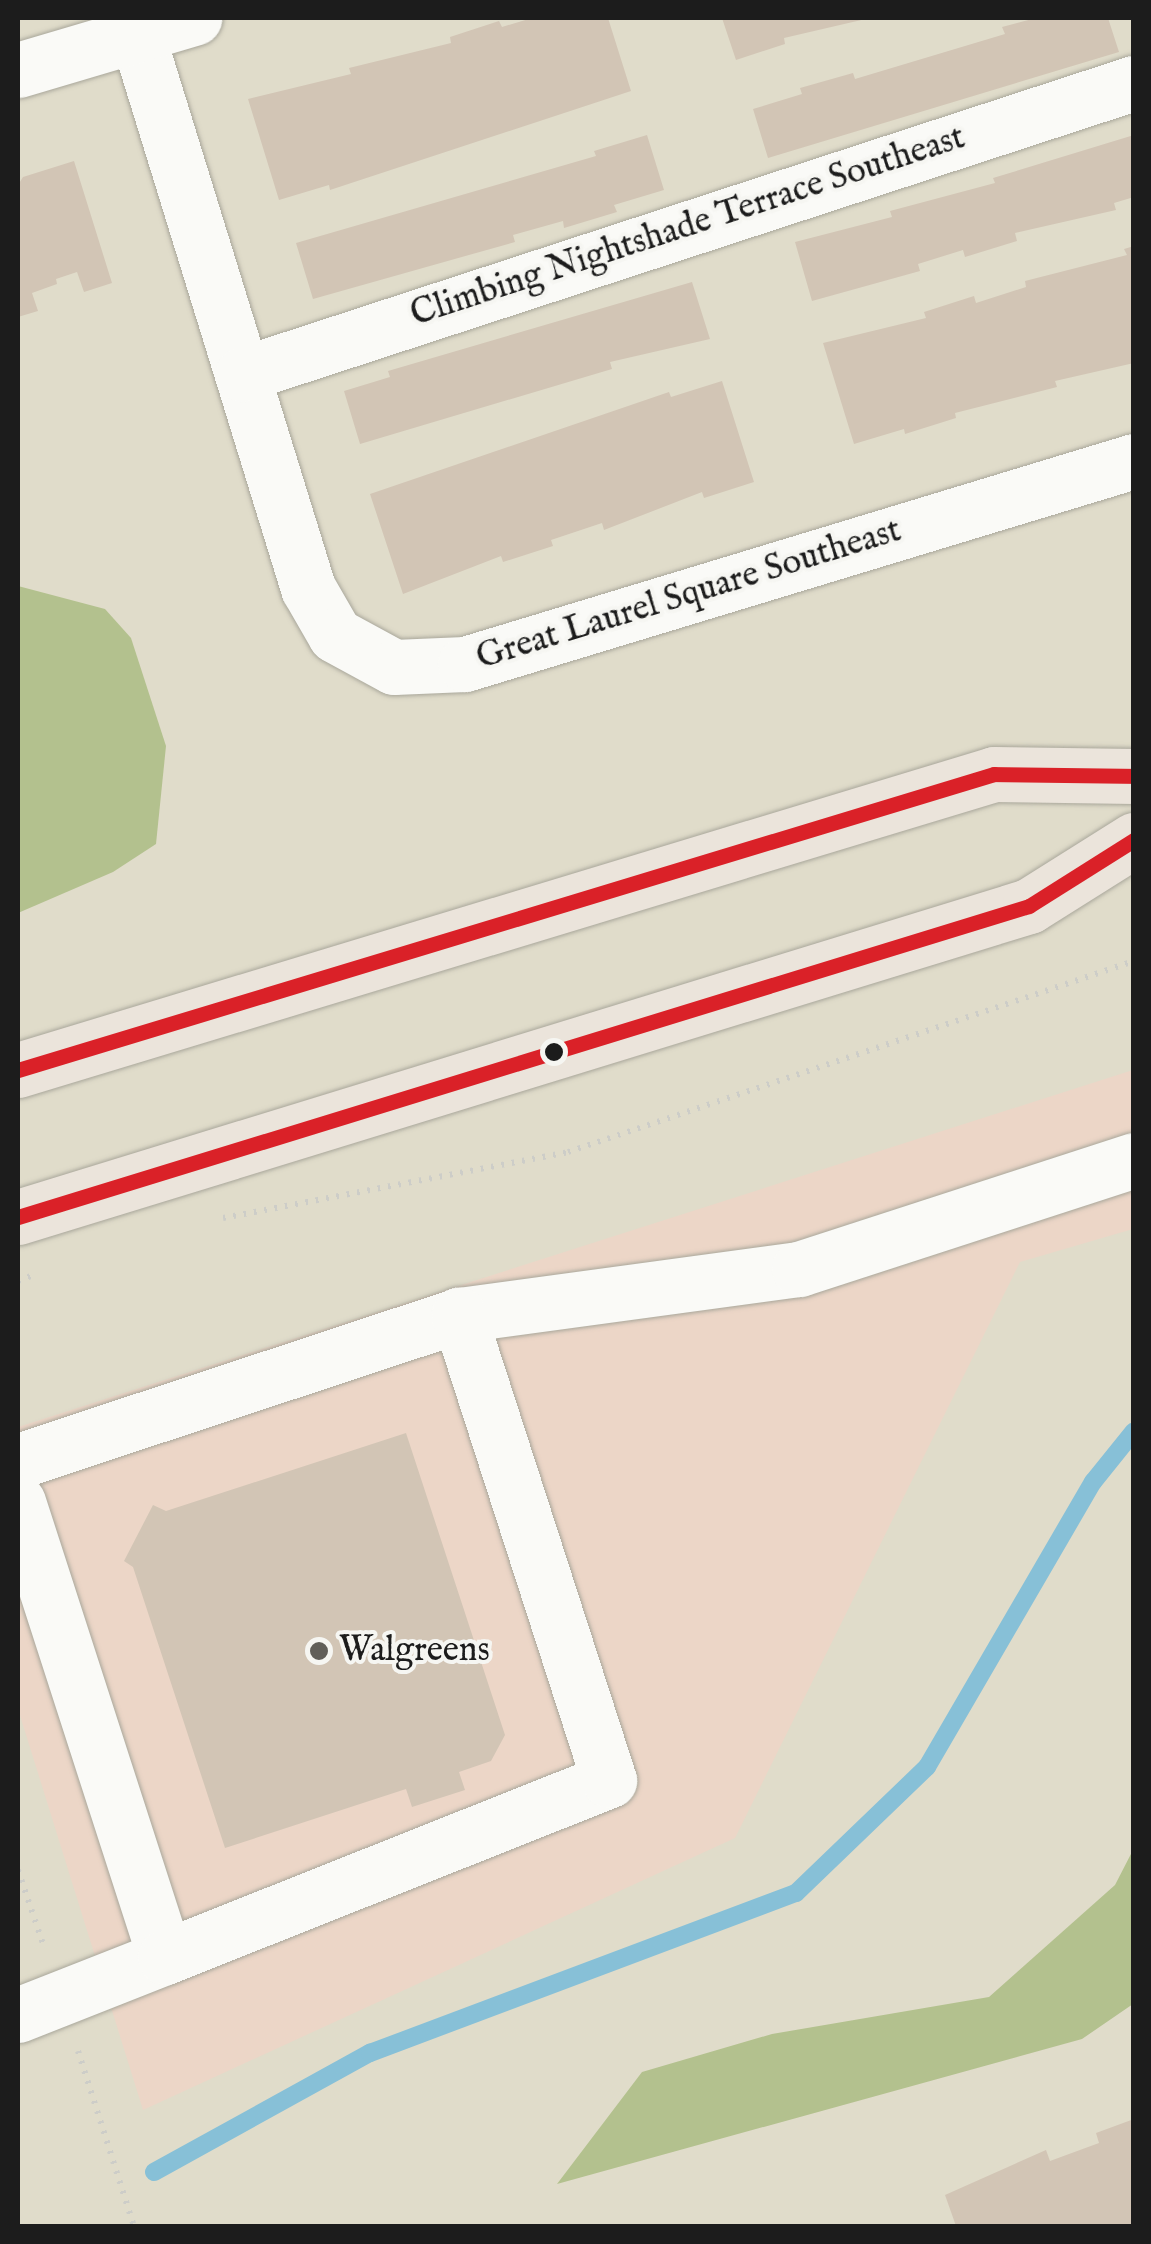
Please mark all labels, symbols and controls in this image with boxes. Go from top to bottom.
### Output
street label: Climbing Nightshade Terrace Southeast [406,117,970,337]
street label: Great Laurel Square Southeast [472,510,906,680]
unlabelled marker [544,1042,564,1062]
place label: Walgreens [339,1630,490,1672]
marker: Walgreens [308,1640,330,1662]

